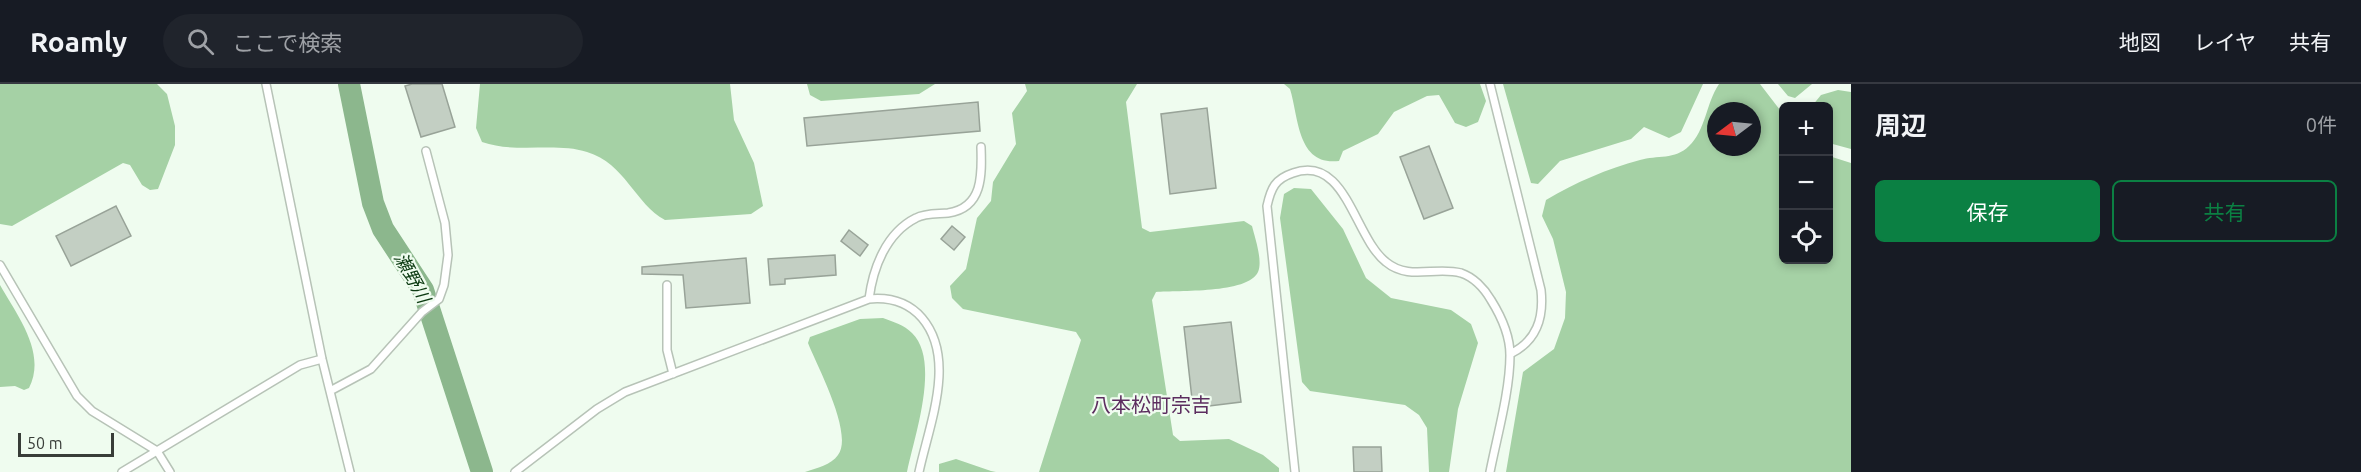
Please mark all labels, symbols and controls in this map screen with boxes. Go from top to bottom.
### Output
search box [163,14,583,68]
icon: search [184,25,217,58]
text: Roamly [30,26,127,57]
text: ここで検索 [232,30,342,55]
text: 地図 [2119,30,2161,54]
text: レイヤ [2194,30,2256,54]
text: 共有 [2289,30,2331,54]
north arrow [1707,102,1761,156]
map controls [1779,102,1833,264]
button: + [1779,102,1833,156]
text: 周辺 [1875,111,1927,140]
text: 0件 [2306,113,2337,136]
button: − [1779,156,1833,210]
button: 保存 [1875,180,2100,242]
button: 共有 [2112,180,2337,242]
button: locate [1779,210,1833,264]
water label: 瀬野川 [391,249,436,308]
district label: 八本松町宗吉 [1091,393,1211,416]
scale bar [18,430,114,458]
text: 50 m [27,434,63,452]

